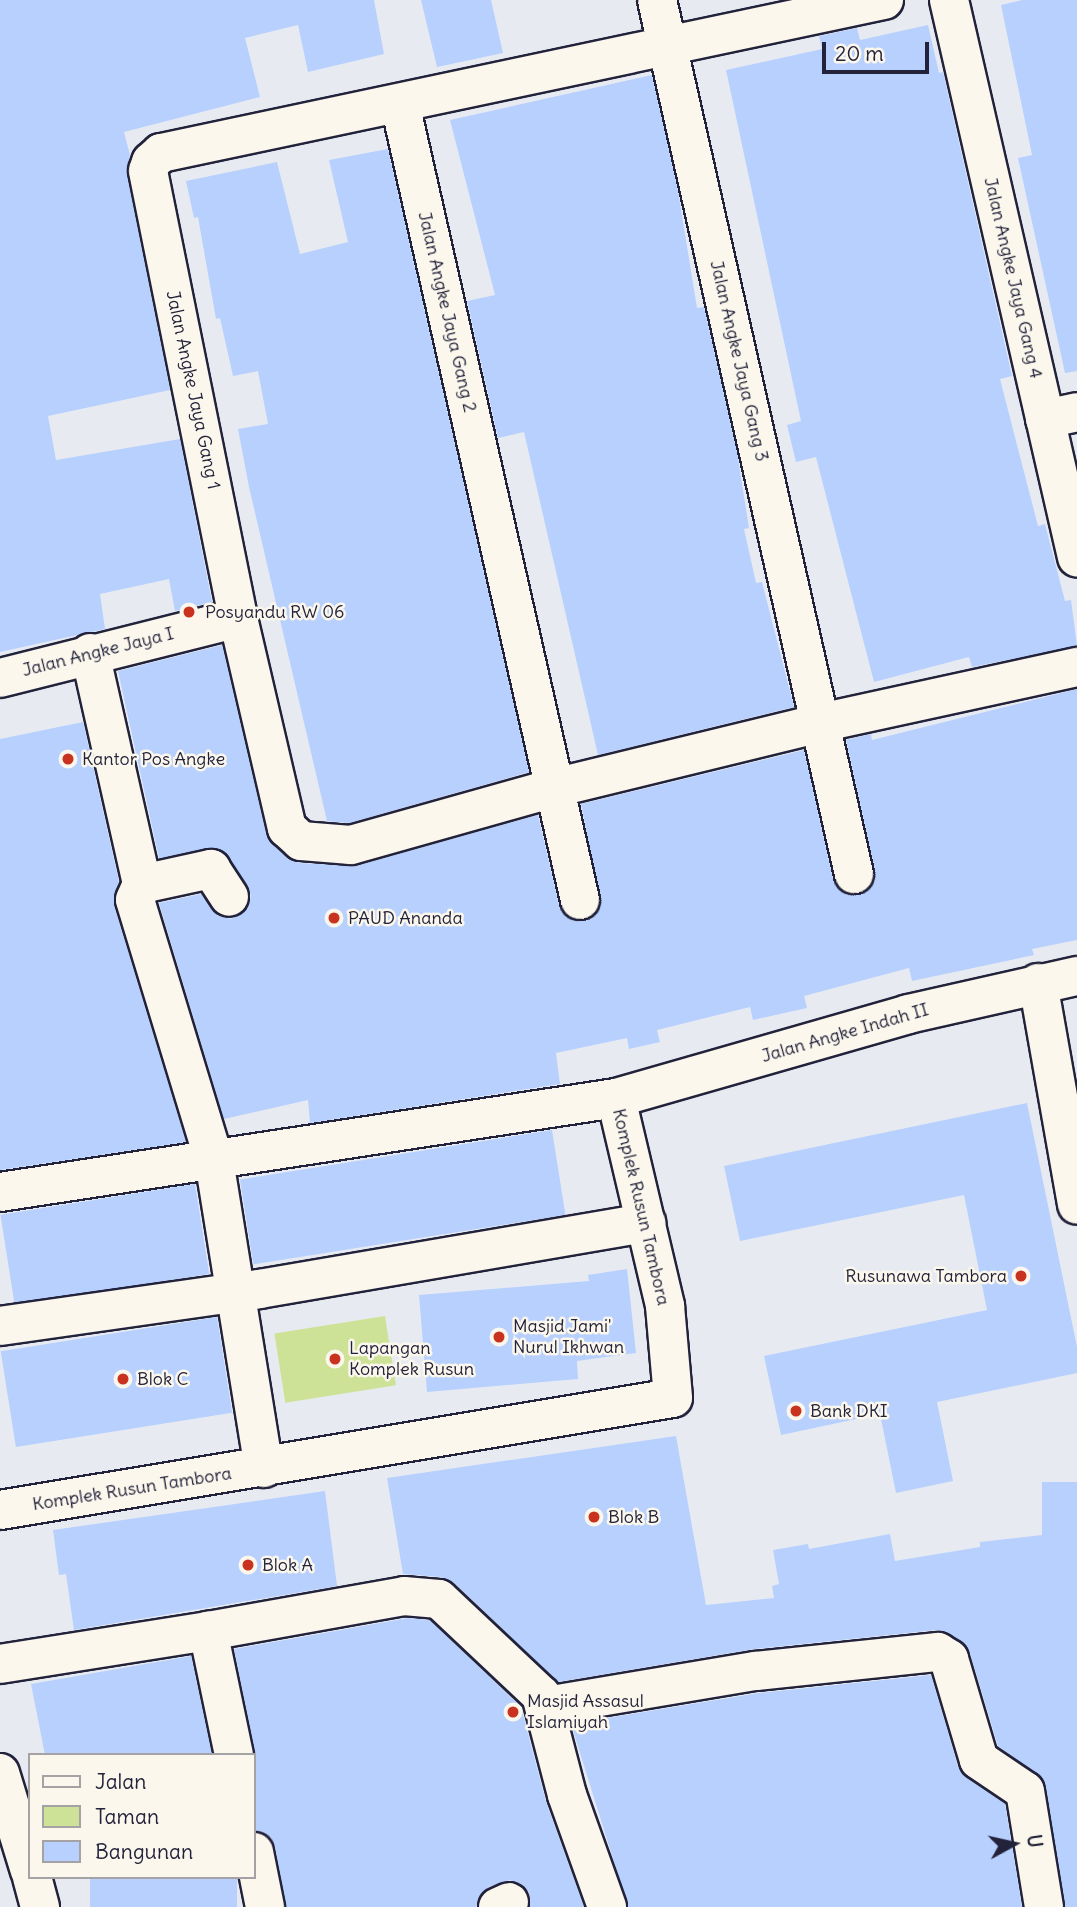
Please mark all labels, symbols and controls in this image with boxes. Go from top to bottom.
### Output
scale bar [825,28,932,72]
text: 20 m [835,40,884,67]
street label: Jalan Angke Jaya Gang 4 [979,175,1047,381]
street label: Jalan Angke Jaya Gang 2 [413,209,481,415]
street label: Jalan Angke Jaya Gang 3 [705,258,773,464]
street label: Jalan Angke Jaya Gang 1 [161,289,225,491]
place label: Posyandu RW 06 [205,601,344,623]
marker: Posyandu RW 06 [179,602,199,622]
street label: Jalan Angke Jaya I [20,623,176,681]
place label: Kantor Pos Angke [82,748,225,770]
marker: Kantor Pos Angke [60,751,76,767]
place label: PAUD Ananda [348,907,463,929]
marker: PAUD Ananda [326,910,342,926]
street label: Jalan Angke Indah II [759,999,931,1067]
street label: Komplek Rusun Tambora [608,1106,674,1308]
place label: Rusunawa Tambora [845,1265,1007,1287]
marker: Rusunawa Tambora [1013,1268,1029,1284]
place label: Masjid Jami' Nurul Ikhwan [513,1316,624,1358]
marker: Masjid Jami' Nurul Ikhwan [491,1329,507,1345]
place label: Lapangan Komplek Rusun [349,1338,474,1380]
marker: Lapangan Komplek Rusun [327,1351,343,1367]
place label: Blok C [137,1368,188,1390]
marker: Blok C [115,1371,131,1387]
place label: Bank DKI [810,1400,888,1422]
marker: Bank DKI [788,1403,804,1419]
street label: Komplek Rusun Tambora [31,1463,233,1515]
place label: Blok B [608,1506,659,1528]
marker: Blok B [586,1509,602,1525]
place label: Blok A [262,1554,313,1576]
marker: Blok A [240,1557,256,1573]
place label: Masjid Assasul Islamiyah [527,1691,644,1734]
marker: Masjid Assasul Islamiyah [505,1704,521,1720]
legend [28,1753,256,1879]
text: Jalan [95,1768,146,1795]
text: Taman [95,1803,159,1830]
north arrow [979,1809,1049,1879]
text: U [1022,1833,1048,1849]
text: Bangunan [95,1838,193,1865]

